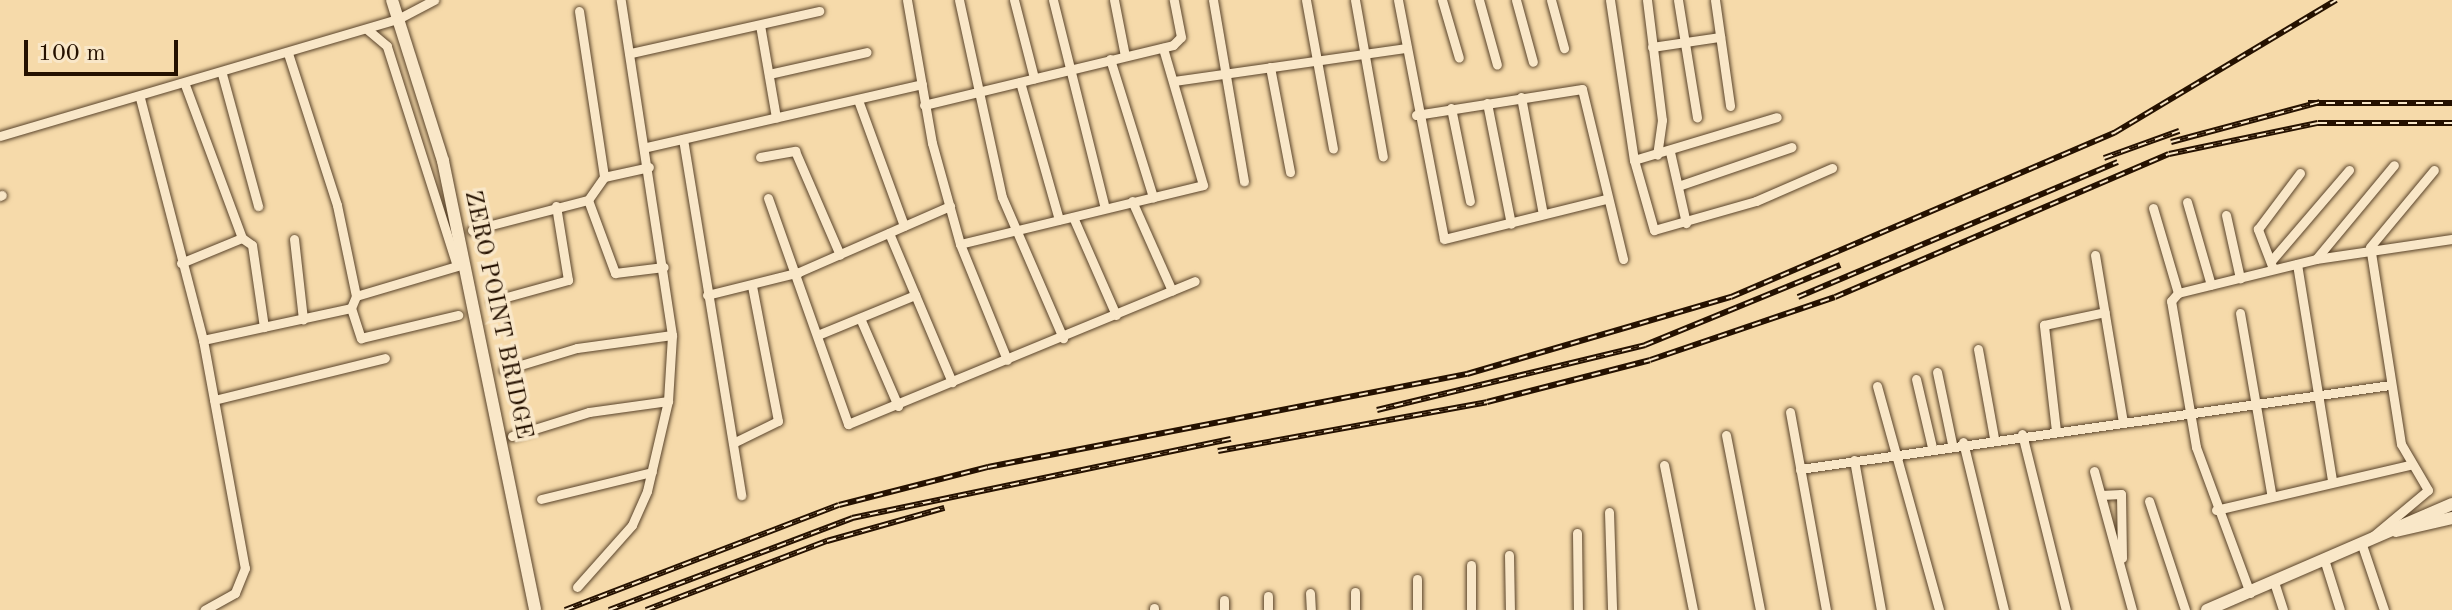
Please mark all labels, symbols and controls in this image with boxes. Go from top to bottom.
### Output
scale bar [28,24,182,74]
text: 100 m [38,42,106,66]
street label: ZERO POINT BRIDGE [457,188,537,442]

